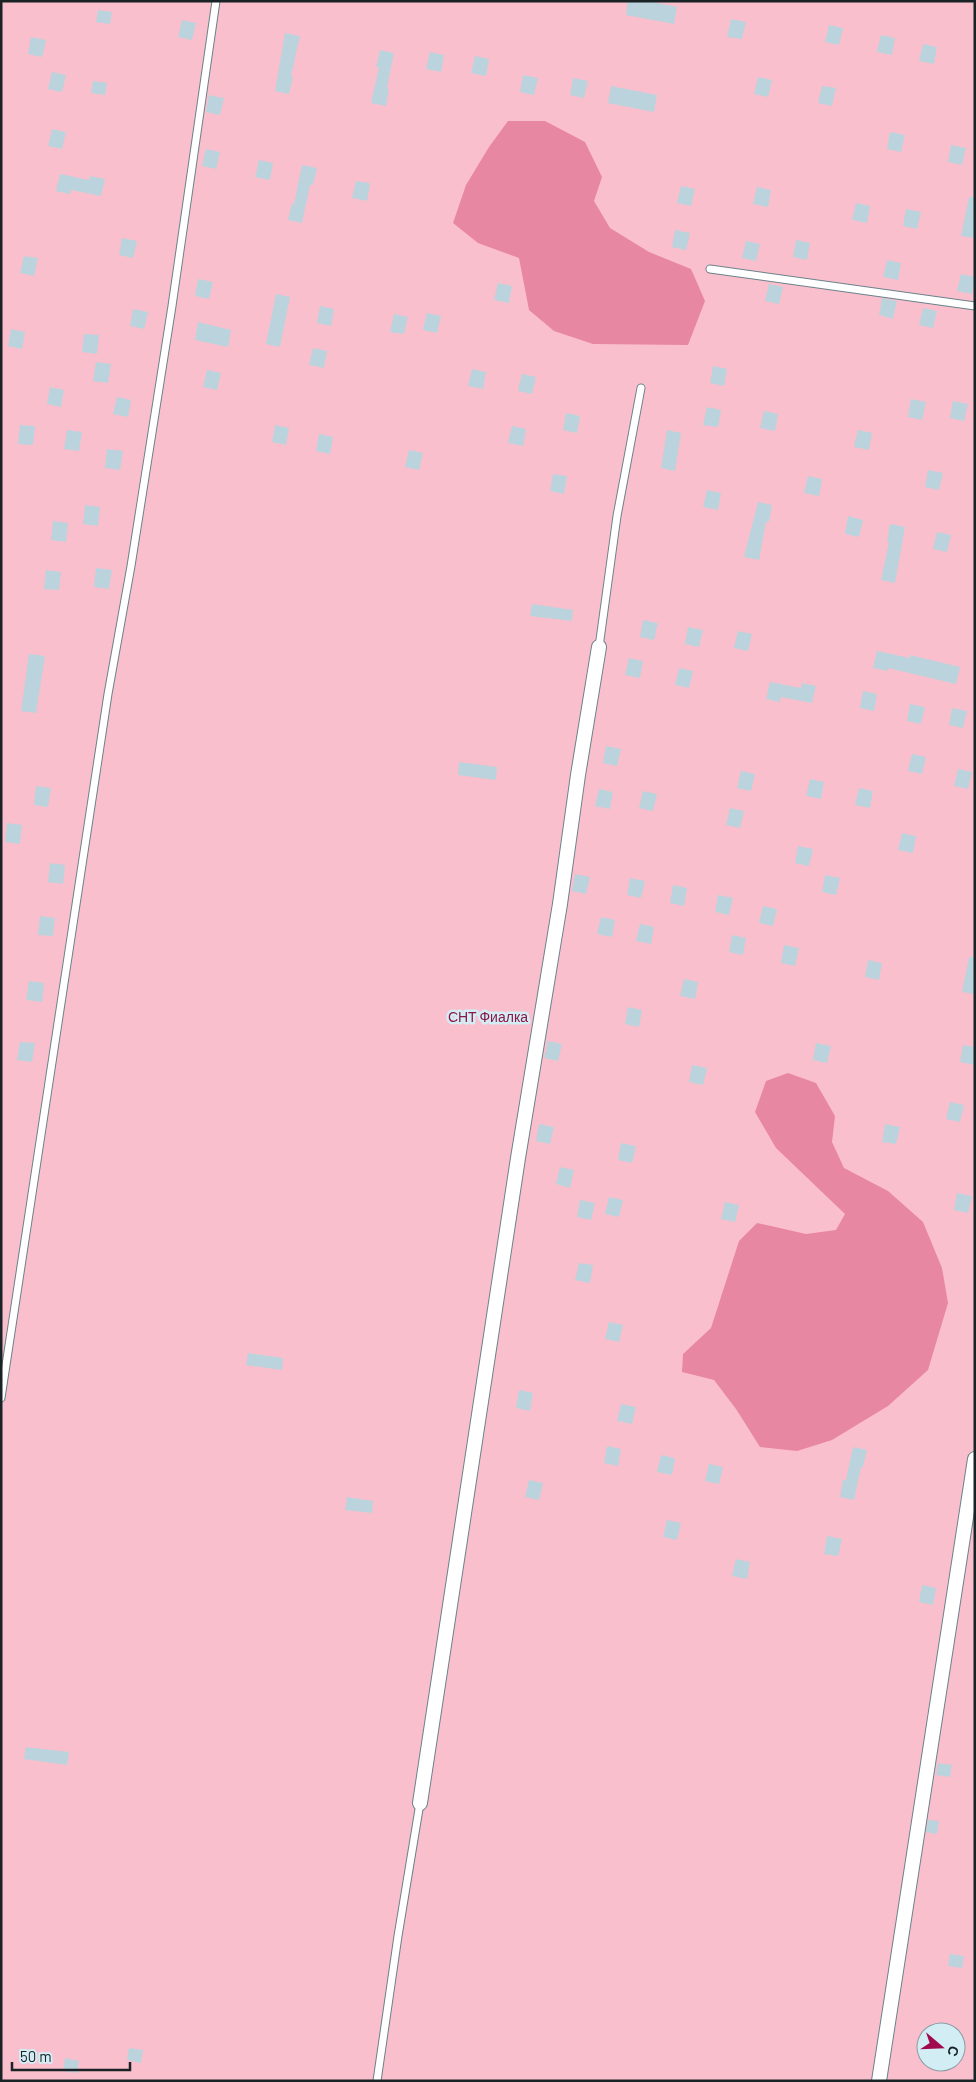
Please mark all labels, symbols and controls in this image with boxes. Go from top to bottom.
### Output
park label: СНТ Фиалка [448,1008,528,1025]
north arrow [916,2022,966,2072]
scale bar [12,2040,130,2072]
text: С [944,2044,963,2059]
text: 50 m [20,2047,52,2065]

